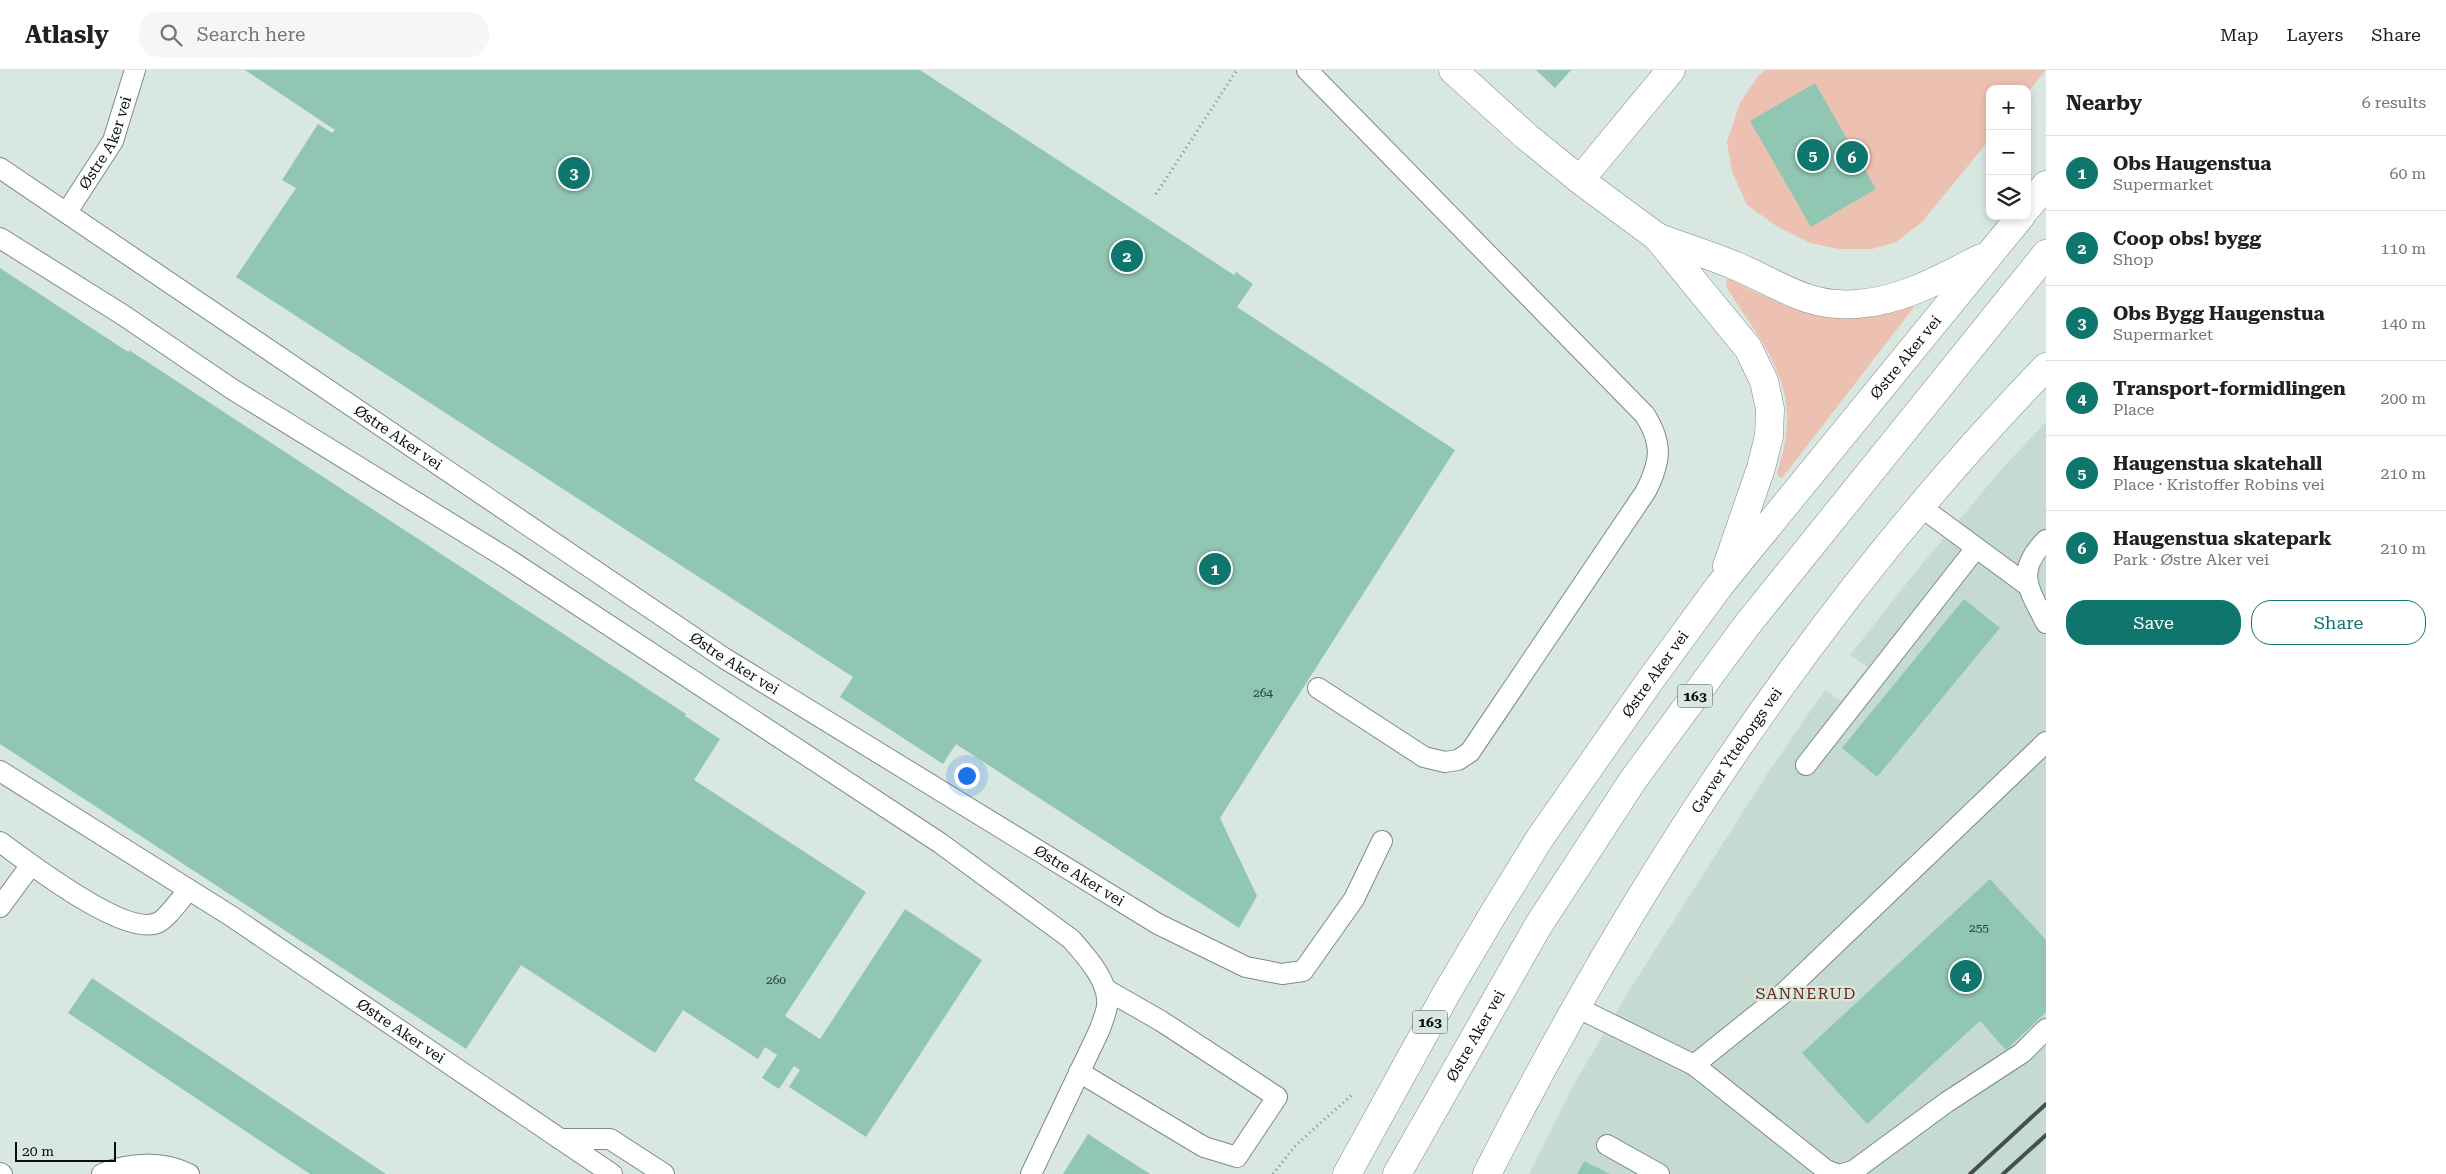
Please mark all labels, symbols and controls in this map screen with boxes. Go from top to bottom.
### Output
search box [139,12,489,57]
text: Atlasly [25,21,109,49]
icon: search [157,21,185,49]
text: Search here [197,23,306,46]
text: Map [2220,24,2259,45]
text: Layers [2287,24,2343,45]
text: Share [2371,24,2421,45]
map controls [1986,85,2031,220]
button: + [1986,85,2031,130]
text: Nearby [2066,91,2142,115]
text: 6 results [2362,93,2426,112]
street label: Østre Aker vei [75,94,135,193]
button: − [1986,130,2031,175]
pin: 5 [1797,136,1829,174]
pin: 6 [1836,138,1868,176]
text: Obs Haugenstua [2113,152,2271,175]
pin: 3 [558,154,590,192]
text: 1 [2078,164,2086,183]
text: 60 m [2389,164,2426,183]
button: layers [1986,175,2031,220]
text: Supermarket [2113,175,2213,194]
text: Coop obs! bygg [2113,227,2261,250]
pin: 2 [1111,237,1143,275]
text: 2 [2078,239,2086,258]
text: 110 m [2380,239,2426,258]
text: Shop [2113,250,2154,269]
text: Obs Bygg Haugenstua [2113,302,2325,325]
street label: Østre Aker vei [1867,312,1945,403]
text: 3 [2078,314,2086,333]
text: 140 m [2380,314,2426,333]
text: Supermarket [2113,325,2213,344]
text: Transport-formidlingen [2113,377,2346,400]
text: 4 [2078,389,2086,408]
text: 200 m [2380,389,2426,408]
text: Place [2113,400,2154,419]
street label: Østre Aker vei [351,402,446,474]
text: Haugenstua skatehall [2113,452,2322,475]
text: 5 [2078,464,2086,483]
text: 210 m [2380,464,2426,483]
text: Place · Kristoffer Robins vei [2113,475,2325,494]
text: Haugenstua skatepark [2113,527,2332,550]
text: 6 [2078,539,2086,558]
text: 210 m [2380,539,2426,558]
pin: 1 [1199,550,1231,588]
text: Park · Østre Aker vei [2113,550,2269,569]
button: Save [2066,600,2241,645]
button: Share [2251,600,2426,645]
street label: Østre Aker vei [1618,627,1693,721]
street label: Østre Aker vei [686,629,782,699]
road number: 163 [1678,684,1712,708]
street label: Garver Ytteborgs vei [1687,684,1786,817]
house number: 264 [1253,686,1273,700]
your location [954,763,980,789]
street label: Østre Aker vei [1031,841,1128,910]
house number: 255 [1969,921,1989,935]
pin: 4 [1950,957,1982,995]
house number: 260 [766,973,786,987]
district label: SANNERUD [1756,984,1856,1003]
street label: Østre Aker vei [1443,987,1509,1085]
street label: Østre Aker vei [354,995,448,1067]
road number: 163 [1412,1010,1448,1034]
scale bar [15,1139,116,1162]
text: 20 m [22,1143,54,1159]

